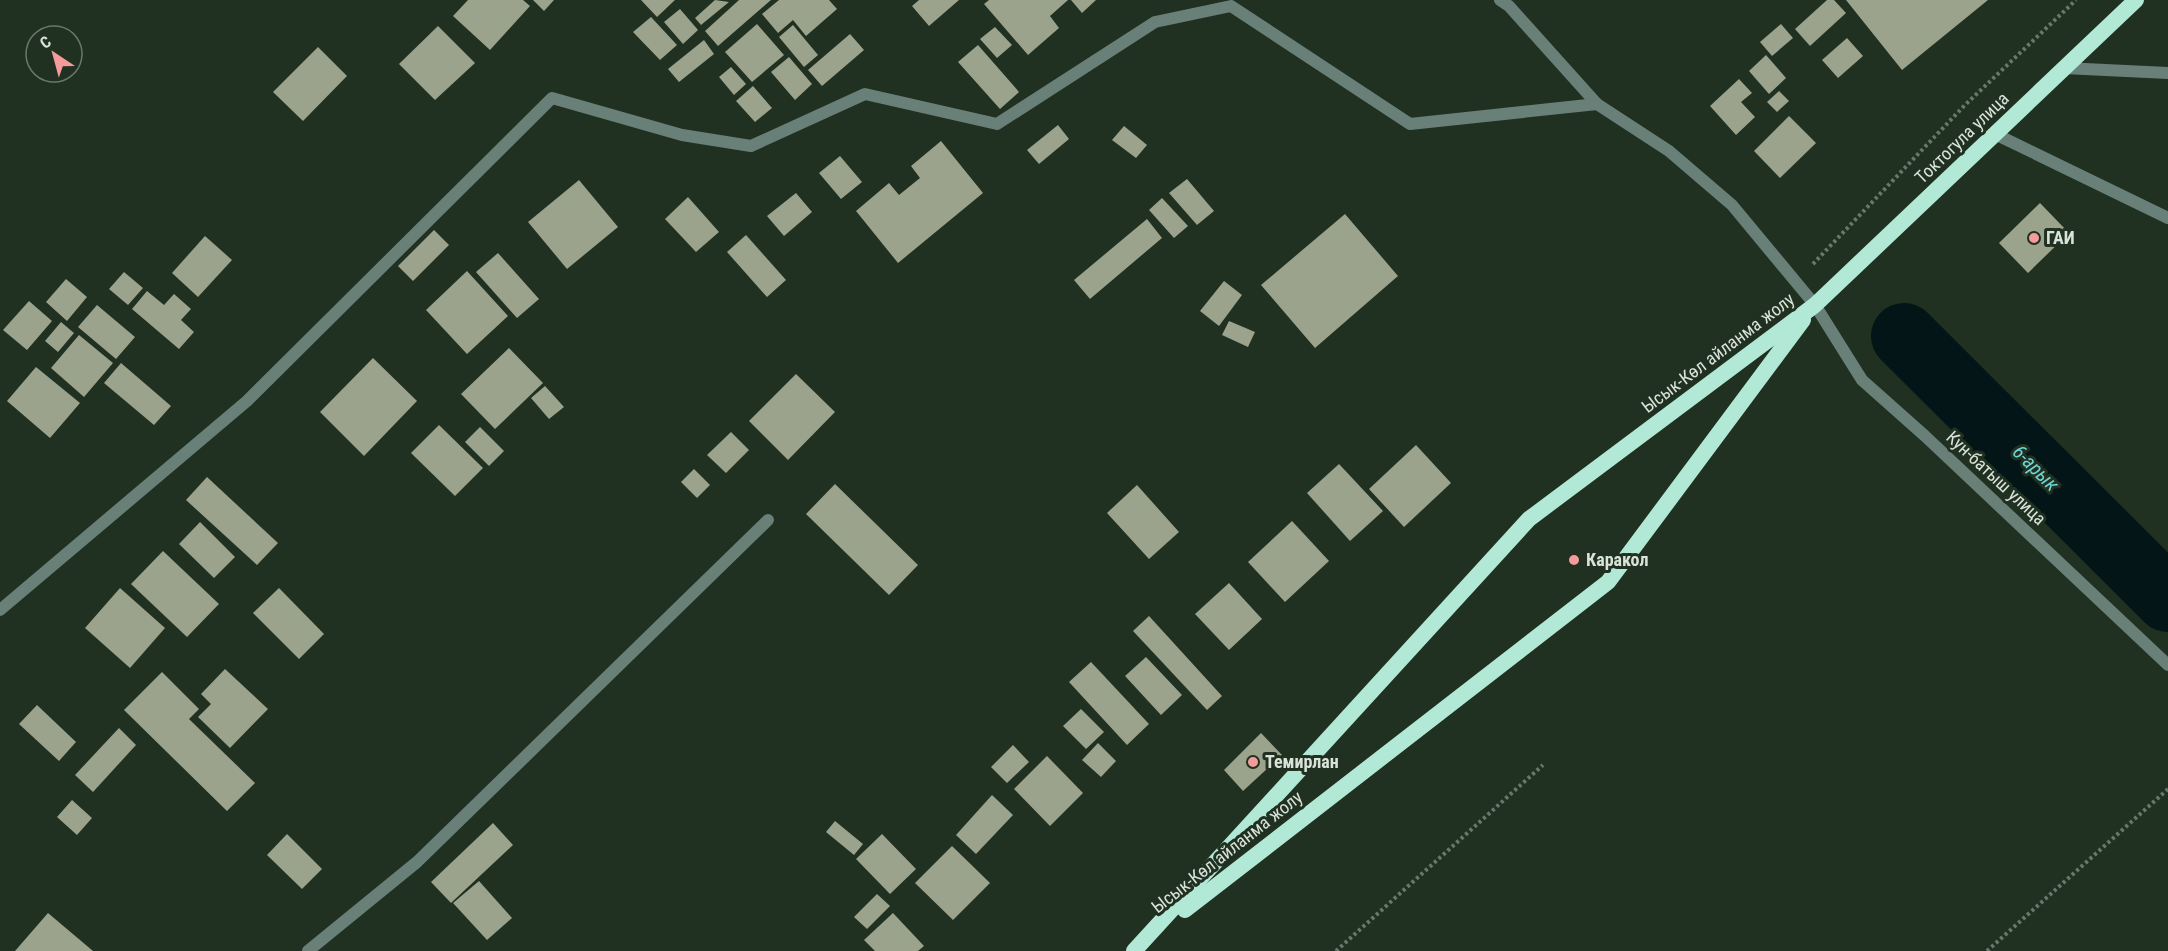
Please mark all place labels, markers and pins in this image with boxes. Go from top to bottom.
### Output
place label: ГАИ [2046,227,2075,248]
marker: ГАИ [2027,231,2041,245]
place label: Каракол [1586,549,1648,570]
marker: Каракол [1567,553,1581,567]
place label: Темирлан [1265,751,1339,772]
marker: Темирлан [1246,755,1260,769]

